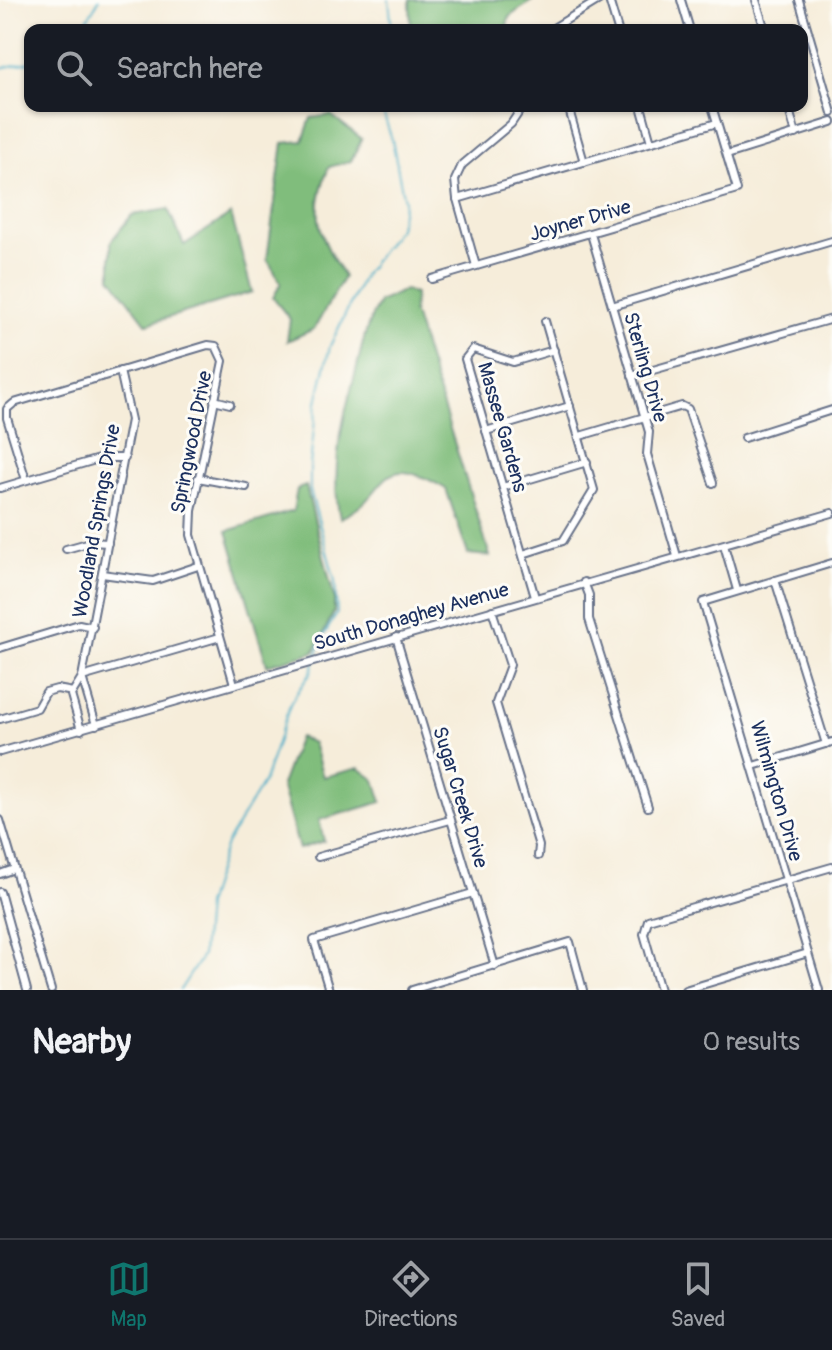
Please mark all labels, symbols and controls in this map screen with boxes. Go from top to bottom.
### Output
search box [24,24,808,112]
icon: search [52,46,96,90]
text: Search here [116,50,263,87]
street label: Joyner Drive [527,194,634,247]
street label: Sterling Drive [618,309,673,425]
street label: Massee Gardens [472,359,533,495]
street label: Springwood Drive [165,368,218,516]
street label: Woodland Springs Drive [67,422,126,620]
street label: South Donaghey Avenue [311,577,512,656]
street label: Wilmington Drive [745,718,809,864]
street label: Sugar Creek Drive [427,723,494,871]
text: Nearby [32,1021,131,1064]
text: 0 results [703,1026,800,1058]
tab: Map [107,1257,151,1333]
tab: Directions [364,1257,457,1333]
tab: Saved [671,1257,725,1333]

